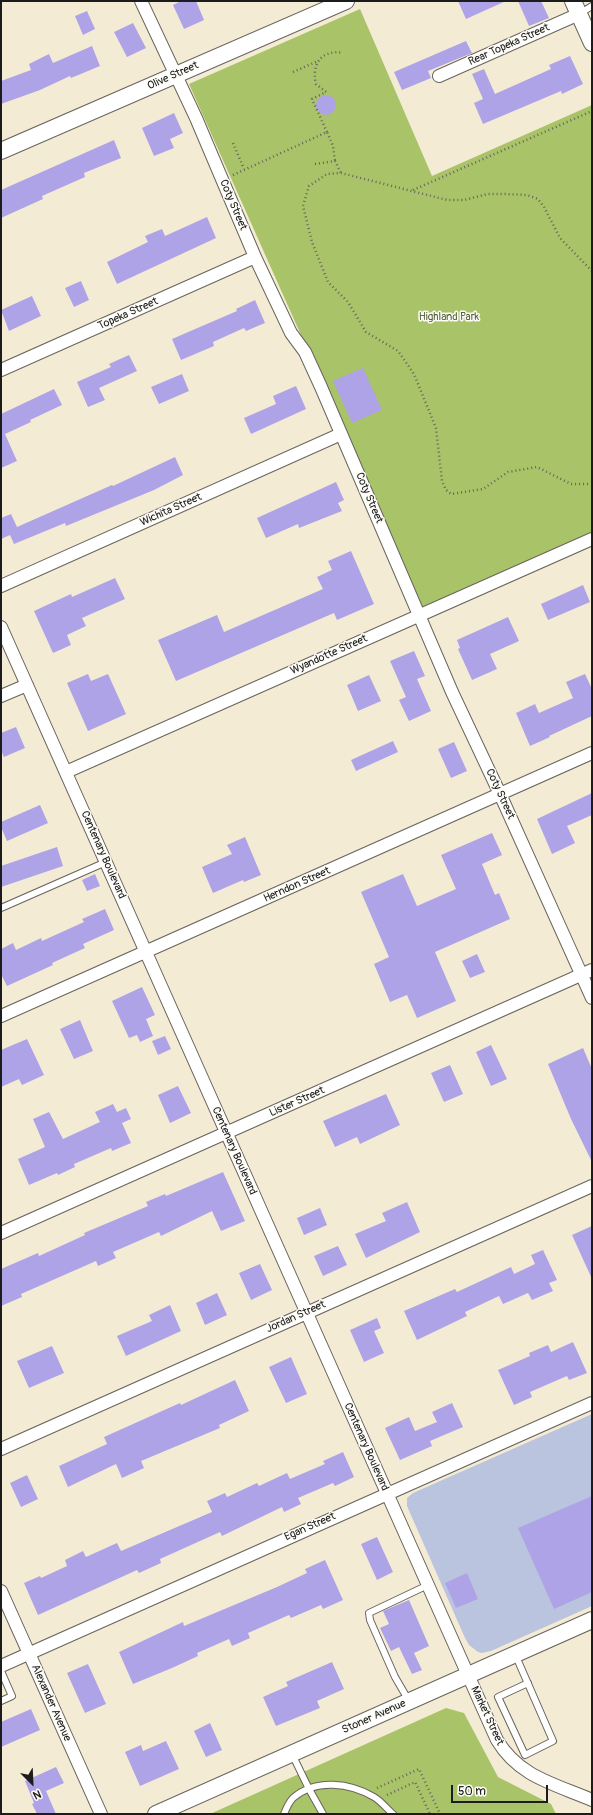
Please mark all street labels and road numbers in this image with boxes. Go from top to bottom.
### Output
street label: Rear Topeka Street [466,21,552,69]
street label: Olive Street [145,59,201,93]
street label: Coty Street [216,178,250,232]
street label: Topeka Street [96,295,160,333]
street label: Coty Street [352,471,386,525]
street label: Wichita Street [138,491,204,529]
street label: Wyandotte Street [289,632,369,678]
street label: Coty Street [483,767,517,821]
street label: Centenary Boulevard [78,809,128,901]
street label: Herndon Street [262,864,332,906]
street label: Lister Street [267,1084,327,1120]
street label: Centenary Boulevard [209,1105,259,1197]
street label: Jordan Street [264,1298,328,1336]
street label: Centenary Boulevard [341,1401,391,1493]
street label: Egan Street [282,1510,338,1544]
street label: Alexander Avenue [28,1663,74,1743]
street label: Market Street [468,1684,506,1748]
street label: Stoner Avenue [340,1697,408,1737]

